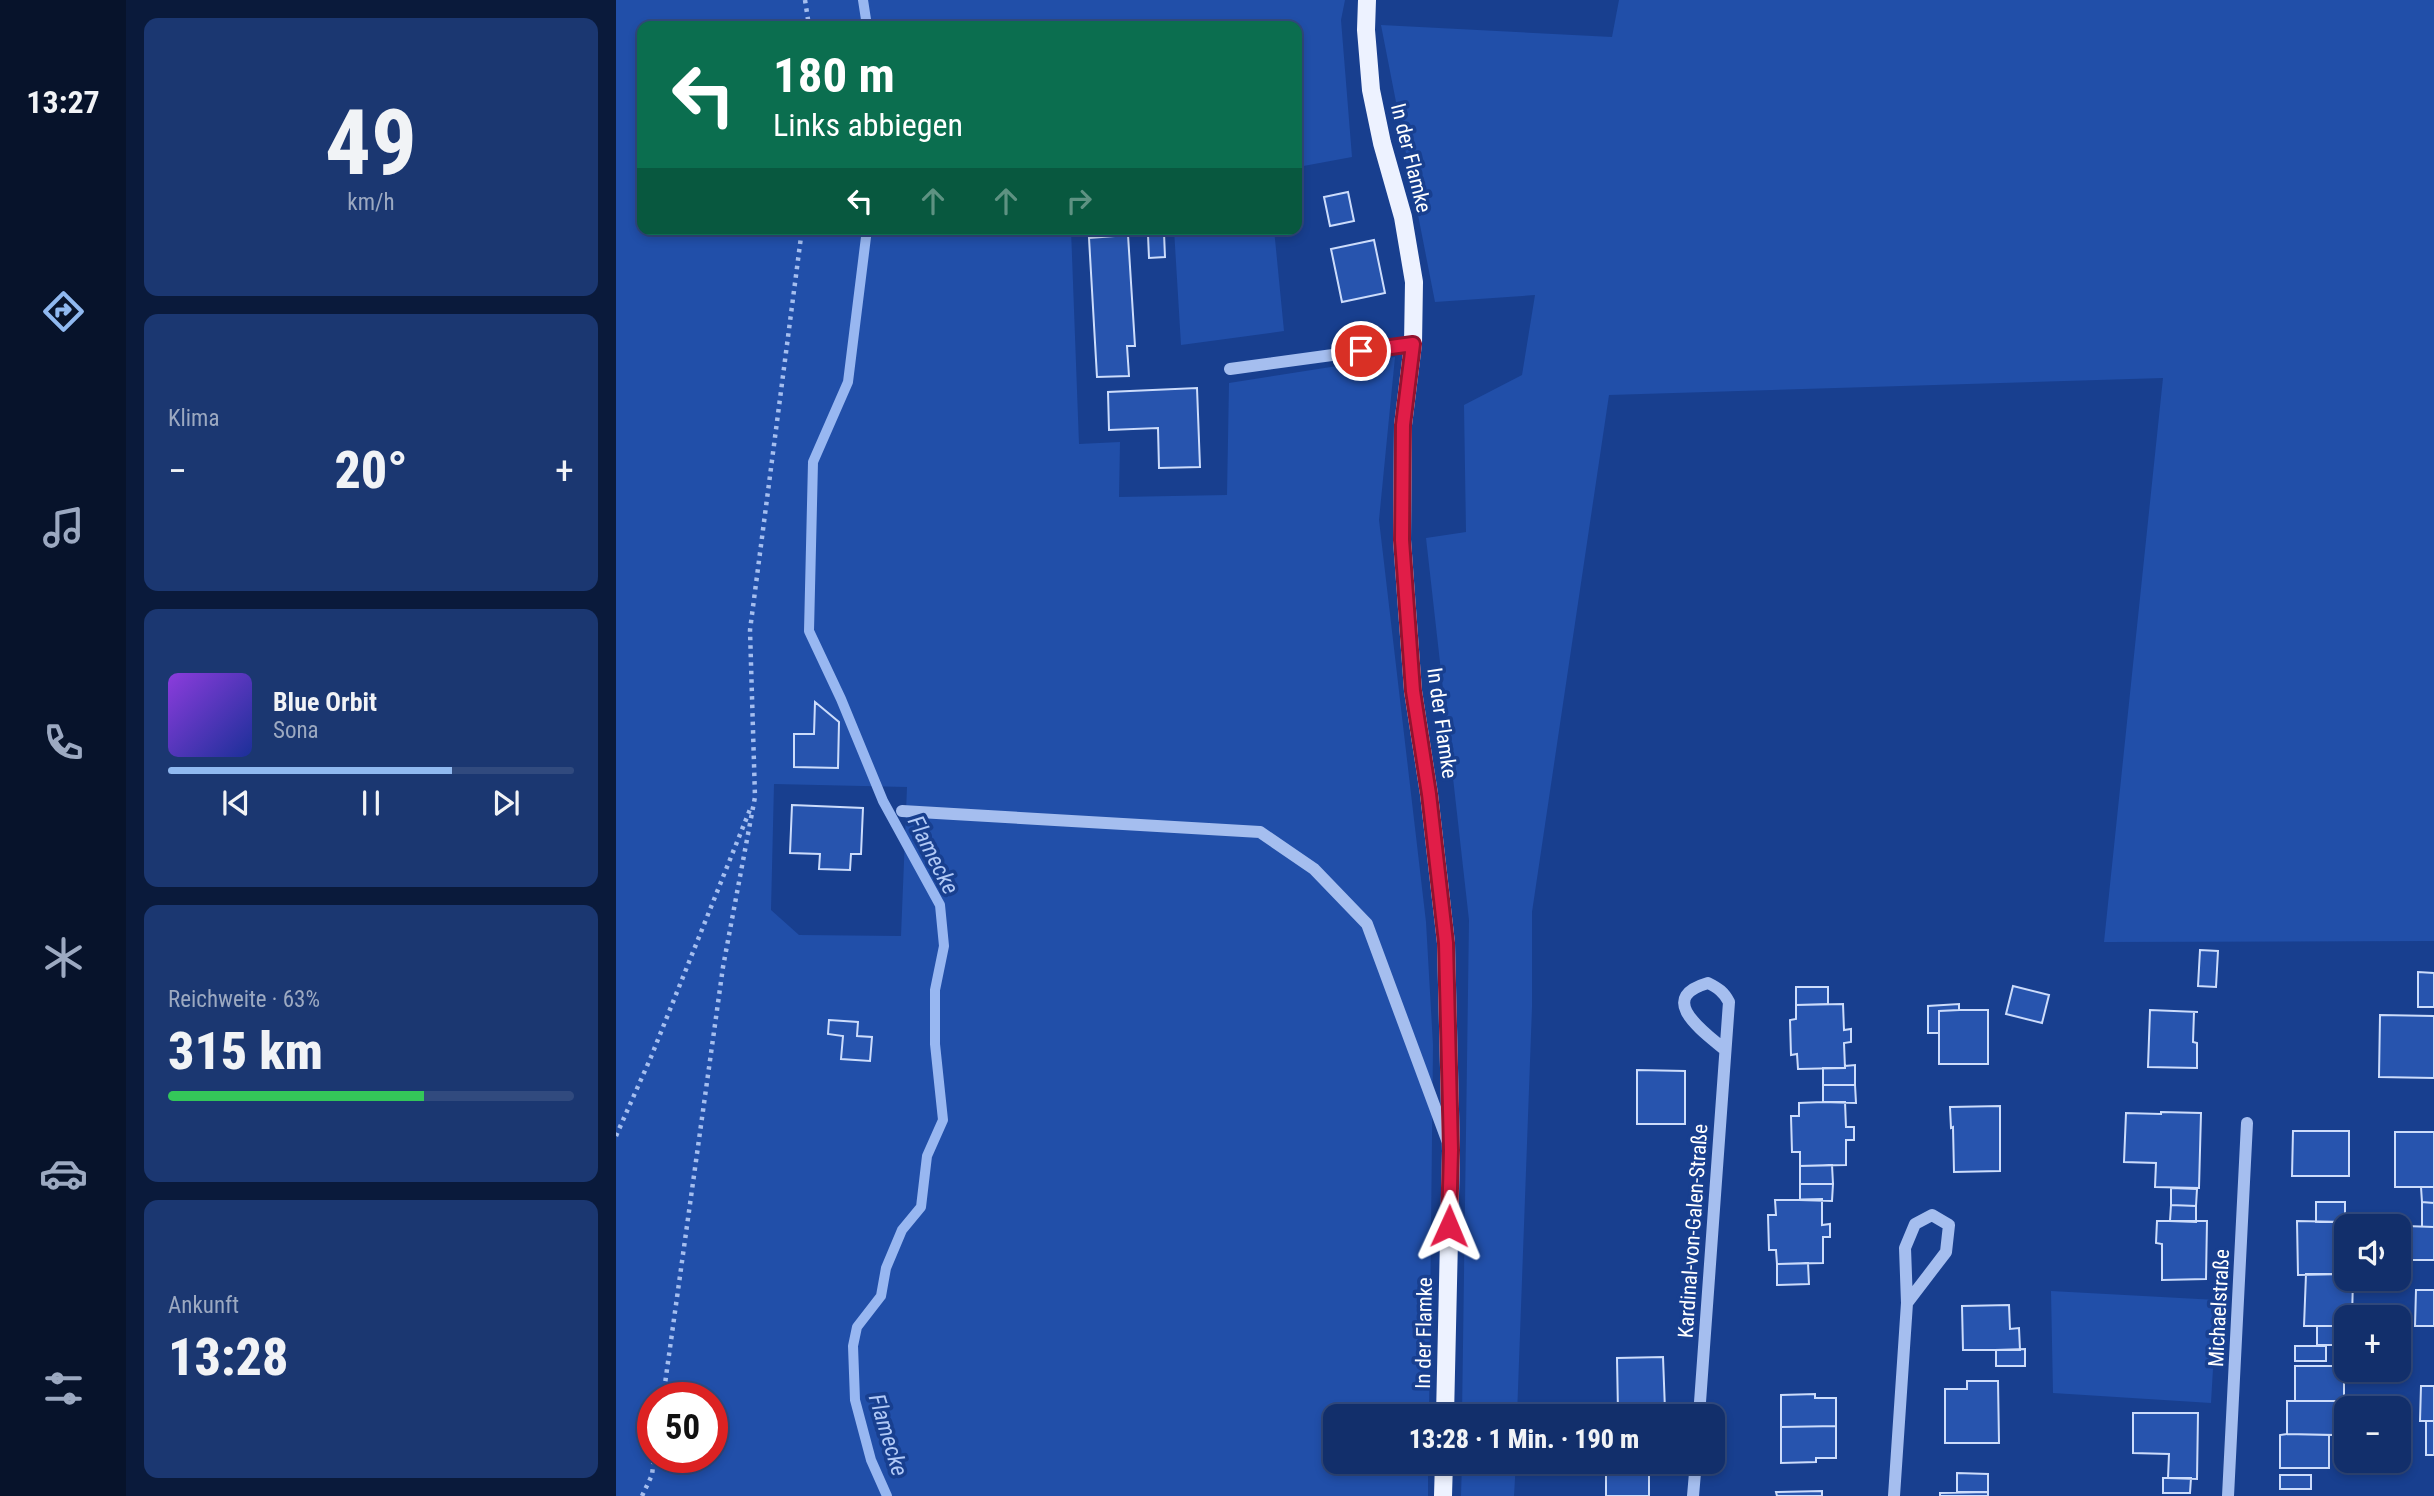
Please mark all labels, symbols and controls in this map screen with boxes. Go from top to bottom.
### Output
text: 180 m [773,47,895,104]
icon: left [658,49,749,140]
text: 13:27 [26,83,100,121]
text: 49 [325,90,417,196]
street label: In der Flamke [1386,101,1436,215]
text: Links abbiegen [773,106,963,144]
icon: left [841,182,879,220]
icon: ahead [914,182,952,220]
icon: ahead [987,182,1025,220]
icon: right [1060,182,1098,220]
text: km/h [347,189,395,216]
icon: directions [39,287,88,336]
pin [1331,321,1391,381]
icon: arrive [1342,332,1380,370]
text: Klima [168,405,219,432]
text: 20° [334,440,408,501]
text: − [168,449,187,493]
text: + [555,449,574,493]
icon: music [39,503,88,552]
street label: In der Flamke [1422,666,1462,780]
text: Blue Orbit [273,687,377,717]
text: Sona [273,717,319,744]
icon: phone [39,718,88,767]
icon: previous [217,784,255,822]
icon: pause [352,784,390,822]
icon: next [487,784,525,822]
water label: Flamecke [902,811,964,899]
icon: climate [39,933,88,982]
text: Reichweite · 63% [168,986,320,1013]
text: 315 km [168,1021,323,1082]
street label: Kardinal-von-Galen-Straße [1674,1123,1712,1339]
icon: car [39,1149,88,1198]
position arrow [1412,1189,1486,1263]
map controls [2334,1214,2411,1473]
button: sound [2334,1214,2411,1291]
street label: Michaelstraße [2204,1248,2234,1367]
street label: In der Flamke [1411,1277,1437,1389]
text: Ankunft [168,1292,239,1319]
button: + [2334,1305,2411,1382]
text: 13:28 [168,1327,288,1388]
icon: filters [39,1364,88,1413]
speed limit sign: 50 [637,1382,728,1473]
water label: Flamecke [863,1391,913,1479]
button: − [2334,1396,2411,1473]
text: 13:28 · 1 Min. · 190 m [1409,1424,1639,1454]

